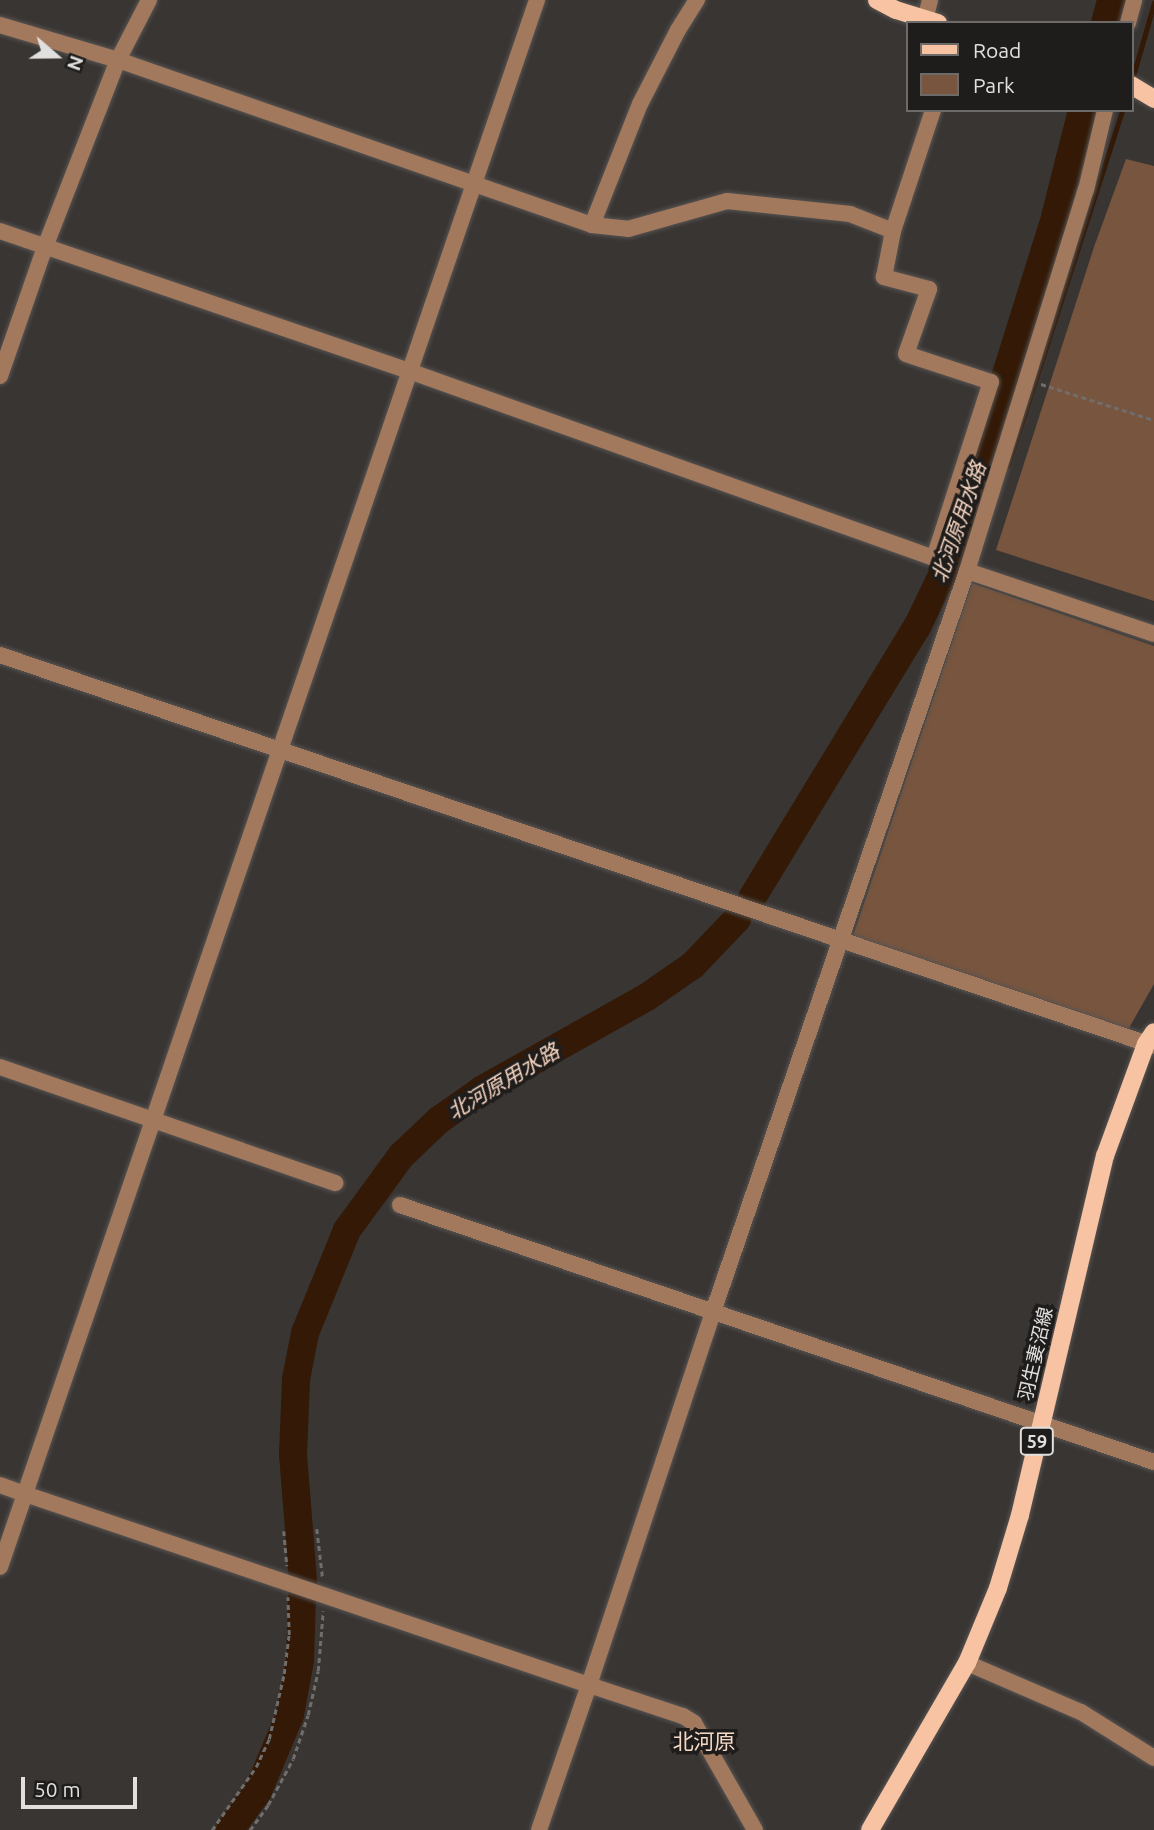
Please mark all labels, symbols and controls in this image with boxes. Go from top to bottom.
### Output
north arrow [21,21,91,91]
legend [906,21,1133,112]
text: Road [973,38,1021,62]
text: N [63,53,88,74]
text: Park [973,73,1015,97]
water label: 北河原用水路 [926,458,990,586]
water label: 北河原用水路 [443,1038,563,1124]
street label: 羽生妻沼線 [1014,1305,1058,1403]
road number: 59 [1020,1426,1054,1456]
district label: 北河原 [673,1728,735,1754]
scale bar [24,1764,140,1808]
text: 50 m [34,1777,81,1801]

